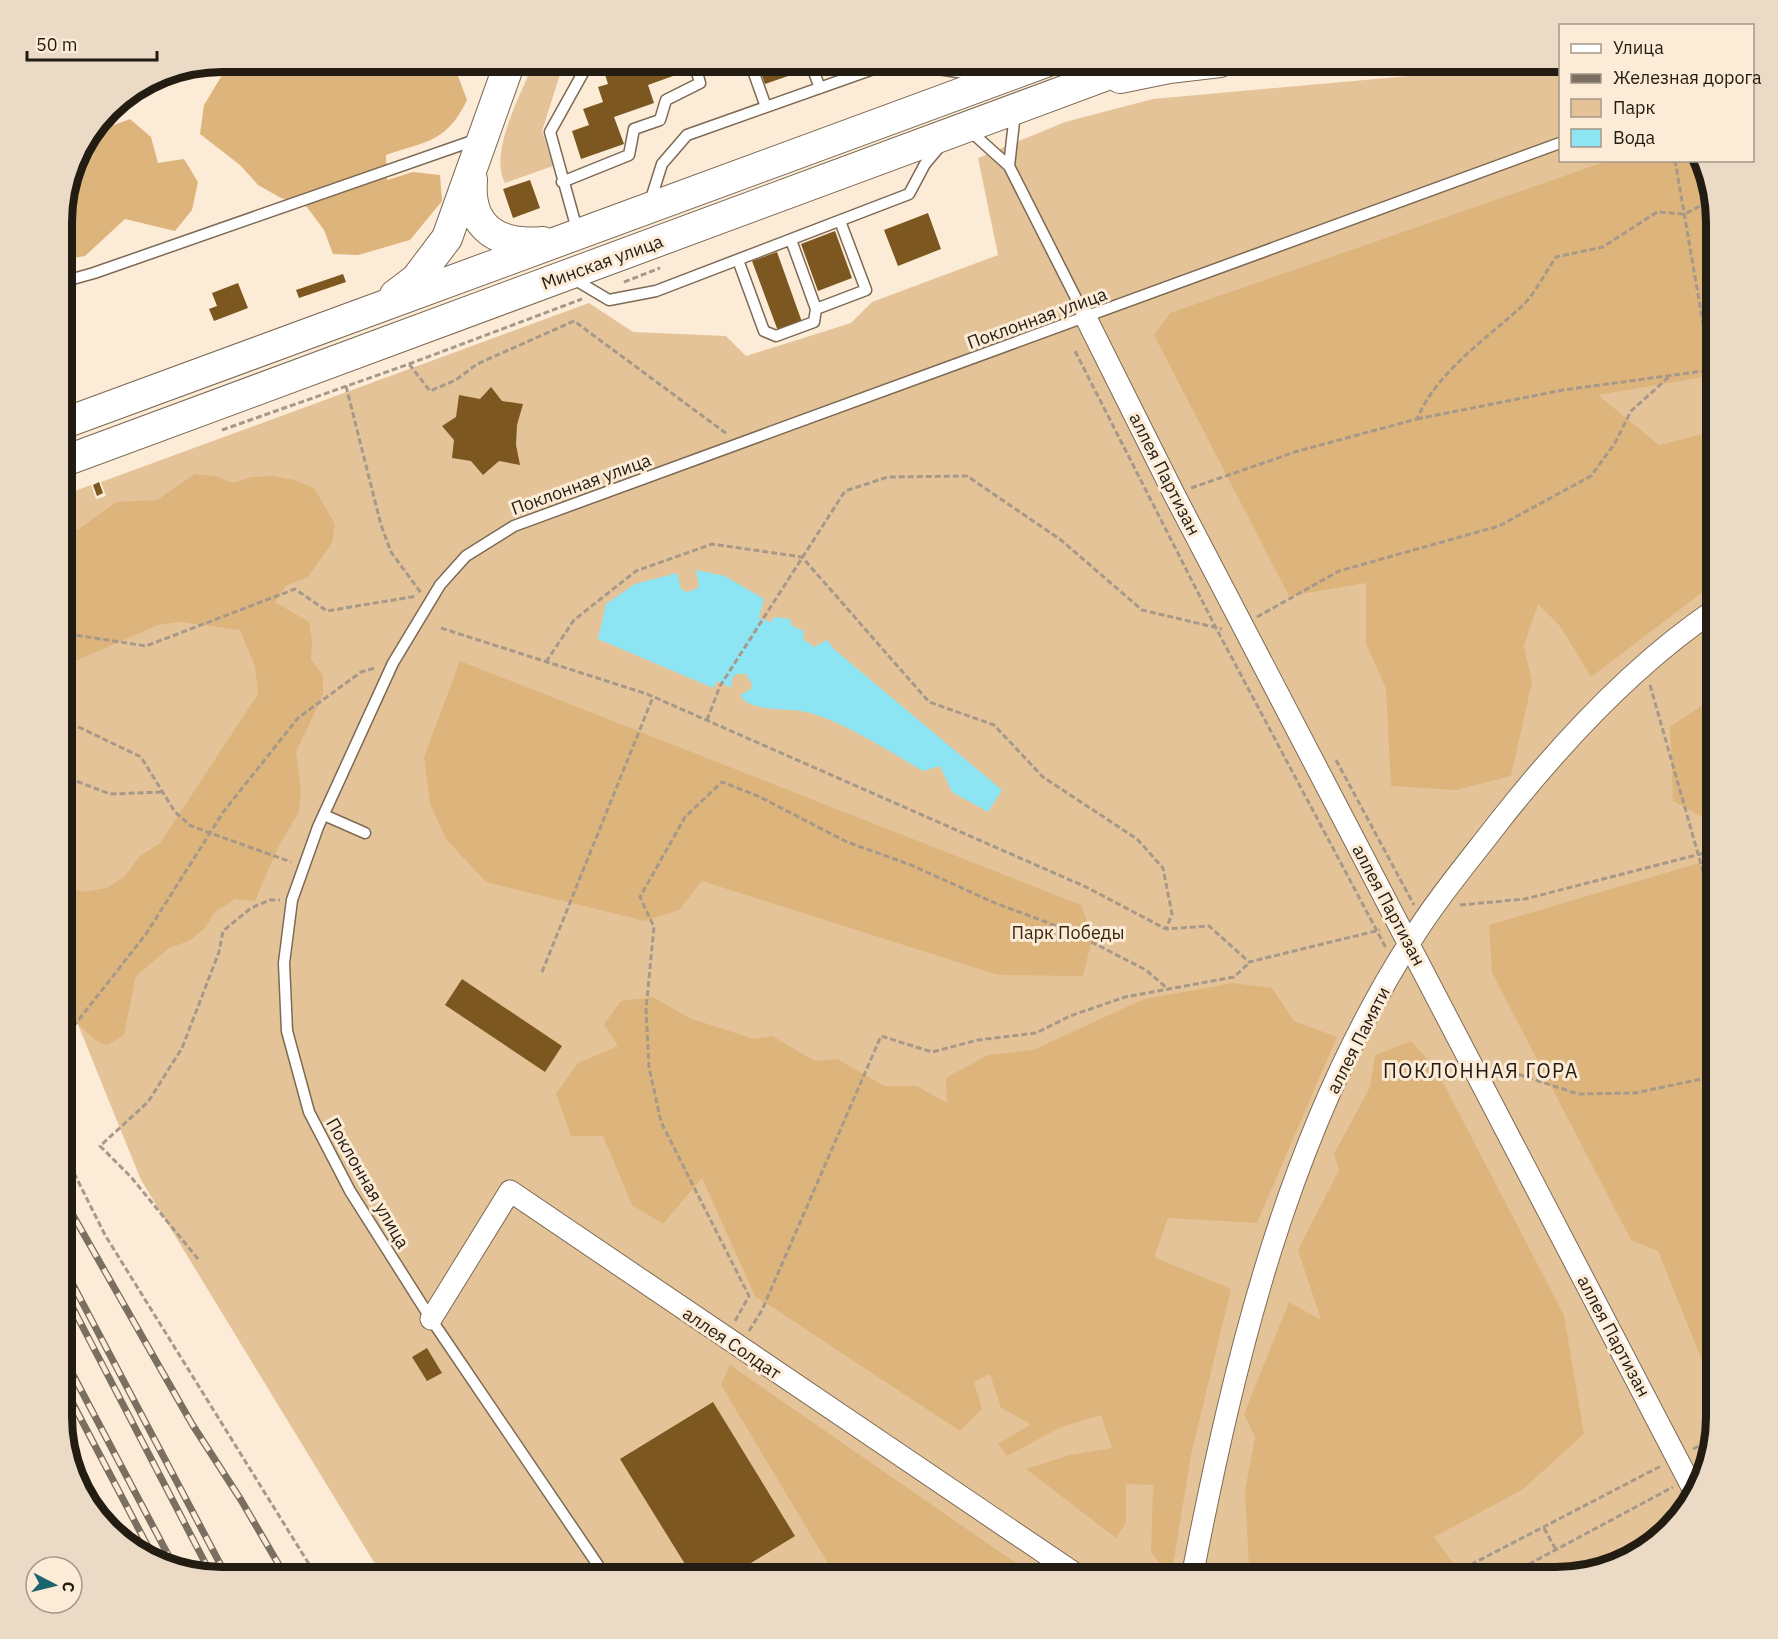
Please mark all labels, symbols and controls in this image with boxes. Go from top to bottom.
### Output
scale bar [27,24,158,62]
legend [1559,24,1754,162]
text: 50 m [36,33,78,56]
text: Улица [1613,36,1664,59]
text: Железная дорога [1613,66,1762,89]
text: Парк [1613,96,1656,119]
text: Вода [1613,126,1656,149]
street label: Минская улица [538,229,666,295]
street label: Поклонная улица [964,282,1110,354]
street label: аллея Партизан [1124,409,1206,539]
street label: Поклонная улица [508,448,654,520]
street label: аллея Партизан [1347,840,1431,970]
park label: Парк Победы [1011,921,1125,944]
street label: аллея Памяти [1321,983,1395,1097]
district label: ПОКЛОННАЯ ГОРА [1383,1057,1579,1084]
street label: Поклонная улица [321,1113,415,1253]
street label: аллея Партизан [1572,1271,1656,1401]
street label: аллея Солдат [678,1302,786,1385]
north arrow [24,1555,84,1615]
text: С [58,1580,79,1593]

